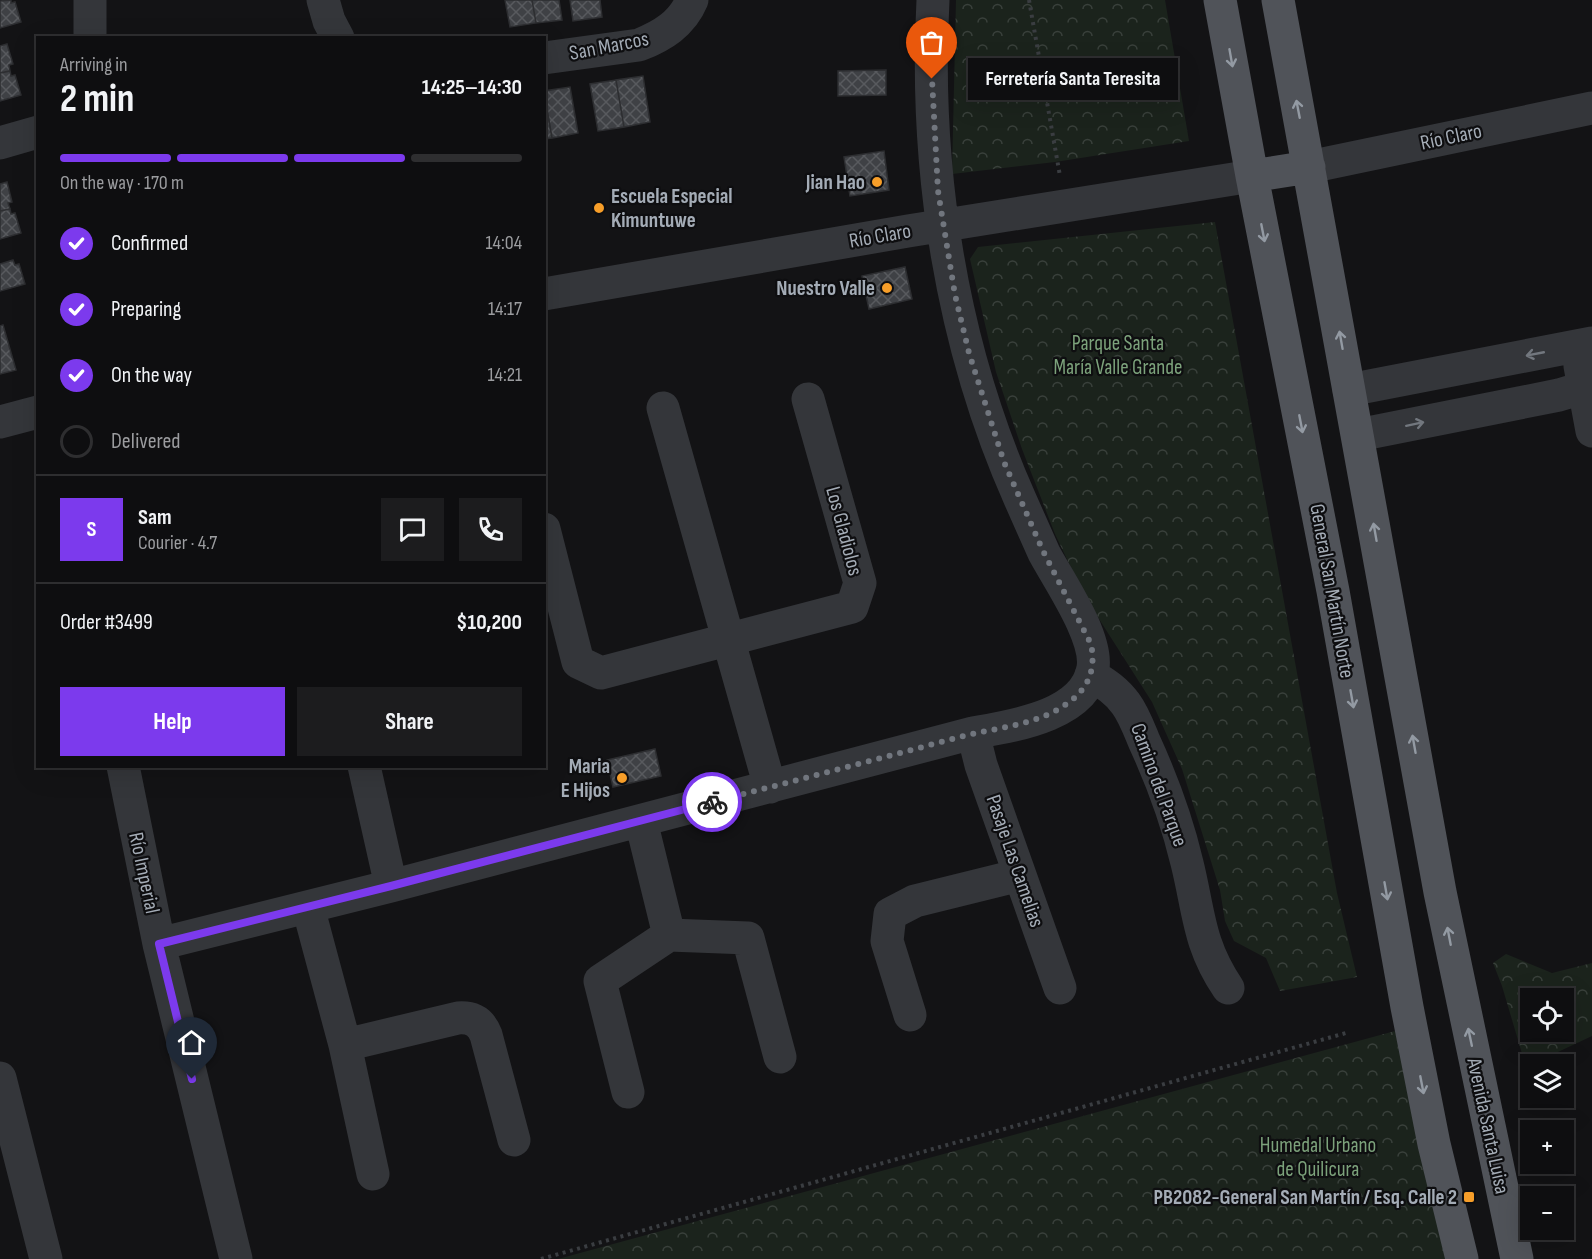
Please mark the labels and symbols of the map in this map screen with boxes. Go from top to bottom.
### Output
pin [906,17,957,79]
street label: San Marcos [567,26,651,66]
one-way arrow [1226,47,1237,67]
callout: Ferretería Santa Teresita [968,58,1178,100]
one-way arrow [1292,100,1303,120]
street label: Río Claro [1418,118,1484,156]
place label: Jian Hao [805,170,865,195]
marker: Jian Hao [870,175,884,189]
place label: Escuela Especial Kimuntuwe [611,184,733,233]
marker: Escuela Especial Kimuntuwe [592,201,606,215]
street label: Río Claro [847,218,913,254]
one-way arrow [1258,223,1269,242]
place label: Nuestro Valle [776,276,875,301]
marker: Nuestro Valle [880,281,894,295]
park label: Parque Santa María Valle Grande [1054,331,1182,380]
one-way arrow [1335,331,1346,350]
one-way arrow [1525,349,1545,360]
one-way arrow [1296,414,1307,434]
one-way arrow [1405,417,1424,429]
street label: Los Gladiolos [820,484,868,578]
street label: General San Martín Norte [1304,502,1360,680]
one-way arrow [1370,522,1381,542]
one-way arrow [1347,688,1358,708]
street label: Camino del Parque [1125,720,1193,850]
one-way arrow [1408,735,1419,755]
place label: Maria E Hijos [561,754,610,803]
marker: Maria E Hijos [615,771,629,785]
courier [682,772,742,832]
street label: Pasaje Las Camelias [981,792,1049,930]
street label: Río Imperial [123,830,165,916]
one-way arrow [1381,880,1392,900]
one-way arrow [1443,927,1454,946]
pin [166,1017,217,1079]
one-way arrow [1463,1028,1475,1047]
street label: Avenida Santa Luisa [1461,1055,1515,1196]
one-way arrow [1417,1075,1428,1095]
park label: Humedal Urbano de Quilicura [1260,1133,1376,1182]
place label: PB2082-General San Martín / Esq. Calle 2 [1154,1185,1457,1210]
marker: PB2082-General San Martín / Esq. Calle 2 [1462,1190,1476,1204]

